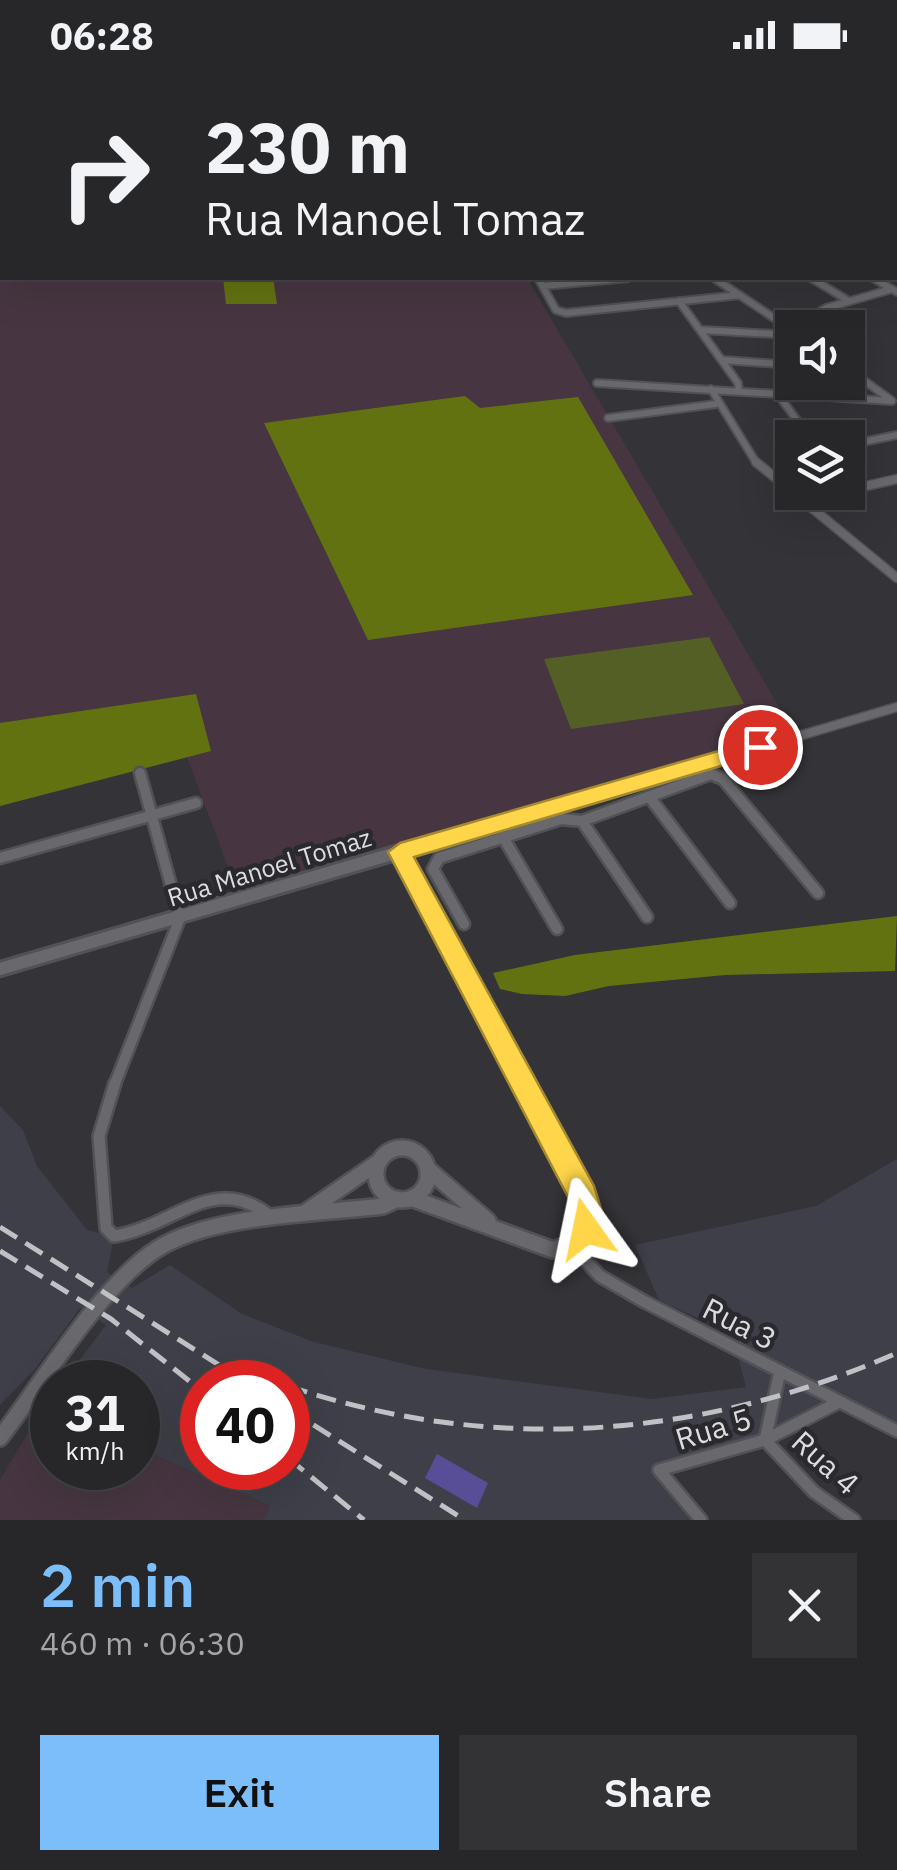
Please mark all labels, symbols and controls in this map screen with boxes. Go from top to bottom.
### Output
text: 06:28 [50,11,154,60]
text: 230 m [205,101,410,192]
icon: right [40,110,170,240]
text: Rua Manoel Tomaz [205,189,585,247]
map controls [775,310,865,510]
button: sound [775,310,865,400]
button: layers [775,420,865,510]
pin [718,705,803,790]
icon: arrive [733,720,788,775]
street label: Rua Manoel Tomaz [163,820,375,914]
position arrow [534,1177,638,1281]
street label: Rua 3 [697,1288,783,1358]
speed limit sign: 40 [180,1360,310,1490]
text: 31 [65,1380,125,1445]
street label: Rua 5 [670,1398,756,1458]
street label: Rua 4 [784,1422,868,1502]
text: km/h [66,1434,124,1467]
text: 2 min [40,1545,195,1624]
button: close [752,1553,857,1658]
text: 460 m · 06:30 [40,1622,245,1664]
button: Exit [40,1735,439,1850]
button: Share [459,1735,857,1850]

